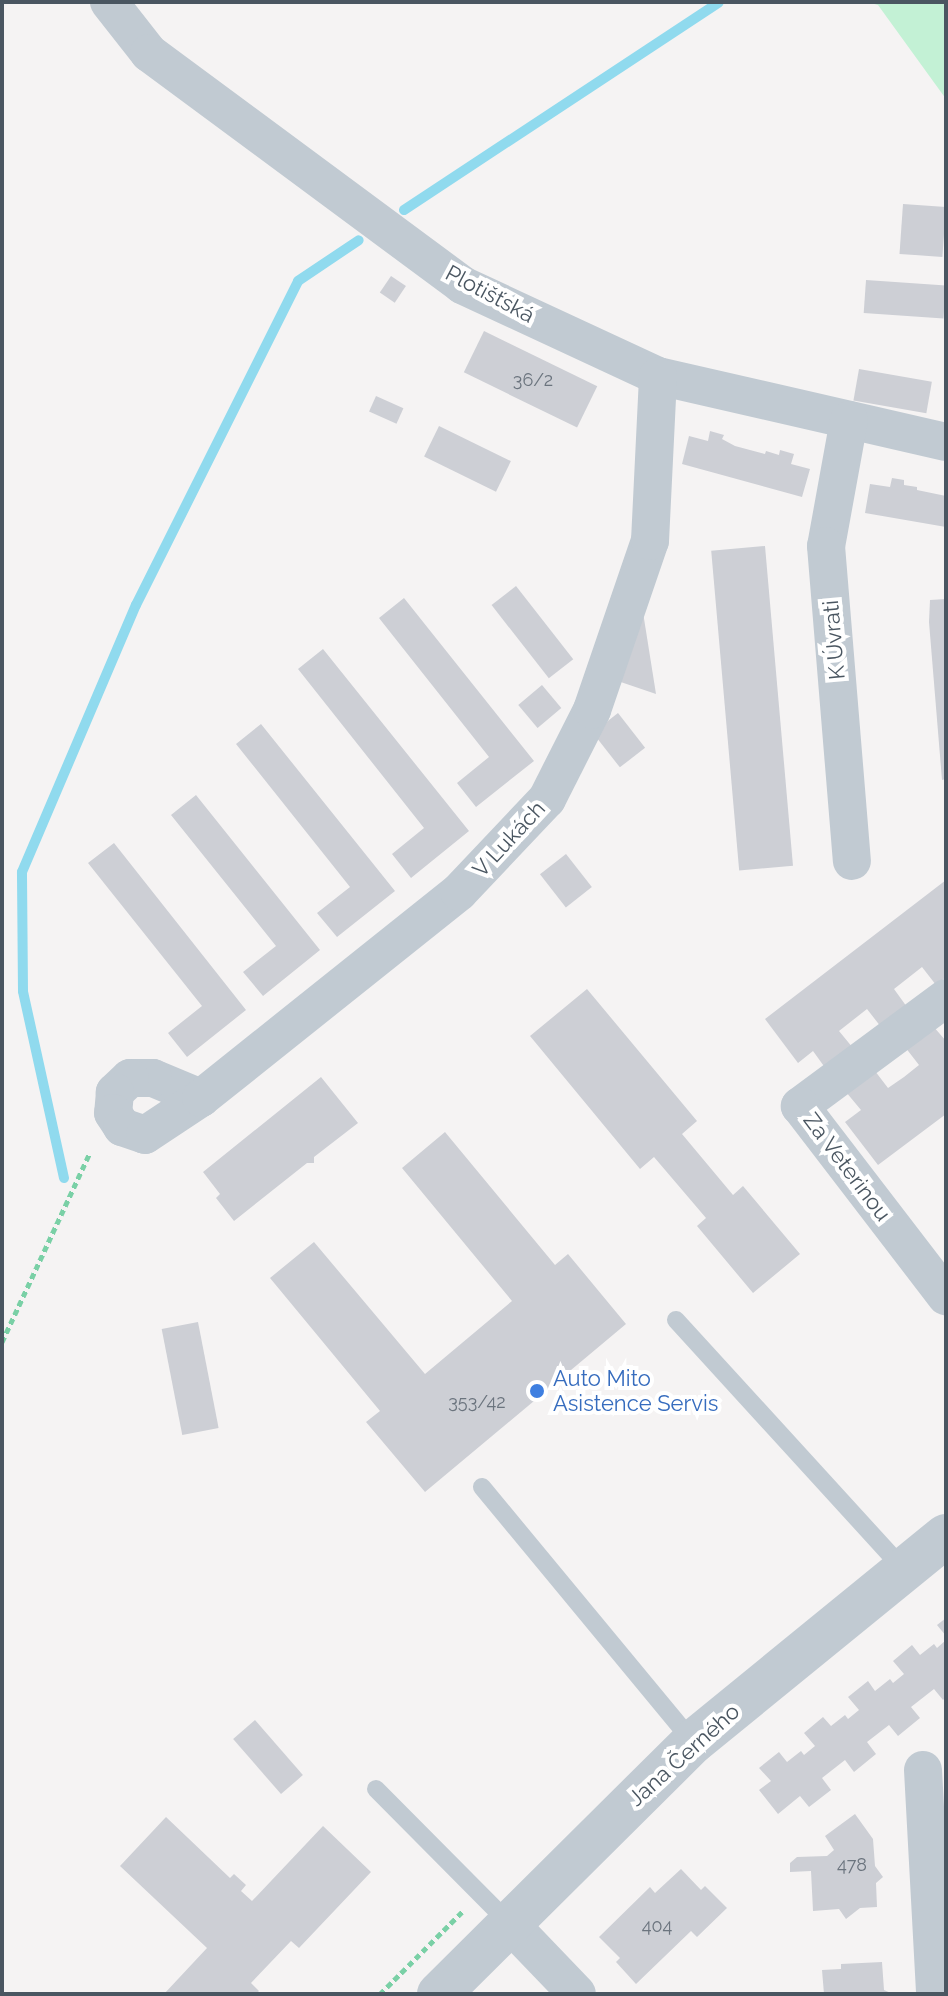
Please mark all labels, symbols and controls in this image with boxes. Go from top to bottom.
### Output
street label: Plotišťská [441,260,539,328]
house number: 36/2 [513,369,553,391]
street label: K Úvrati [817,599,851,681]
street label: V Lukách [467,795,551,883]
street label: Za Veterinou [798,1107,896,1227]
place label: Auto Mito Asistence Servis [553,1365,718,1416]
marker: Auto Mito Asistence Servis [528,1382,546,1400]
house number: 353/42 [448,1391,506,1413]
street label: Jana Černého [623,1698,745,1812]
house number: 478 [837,1854,867,1876]
house number: 404 [642,1915,672,1937]

